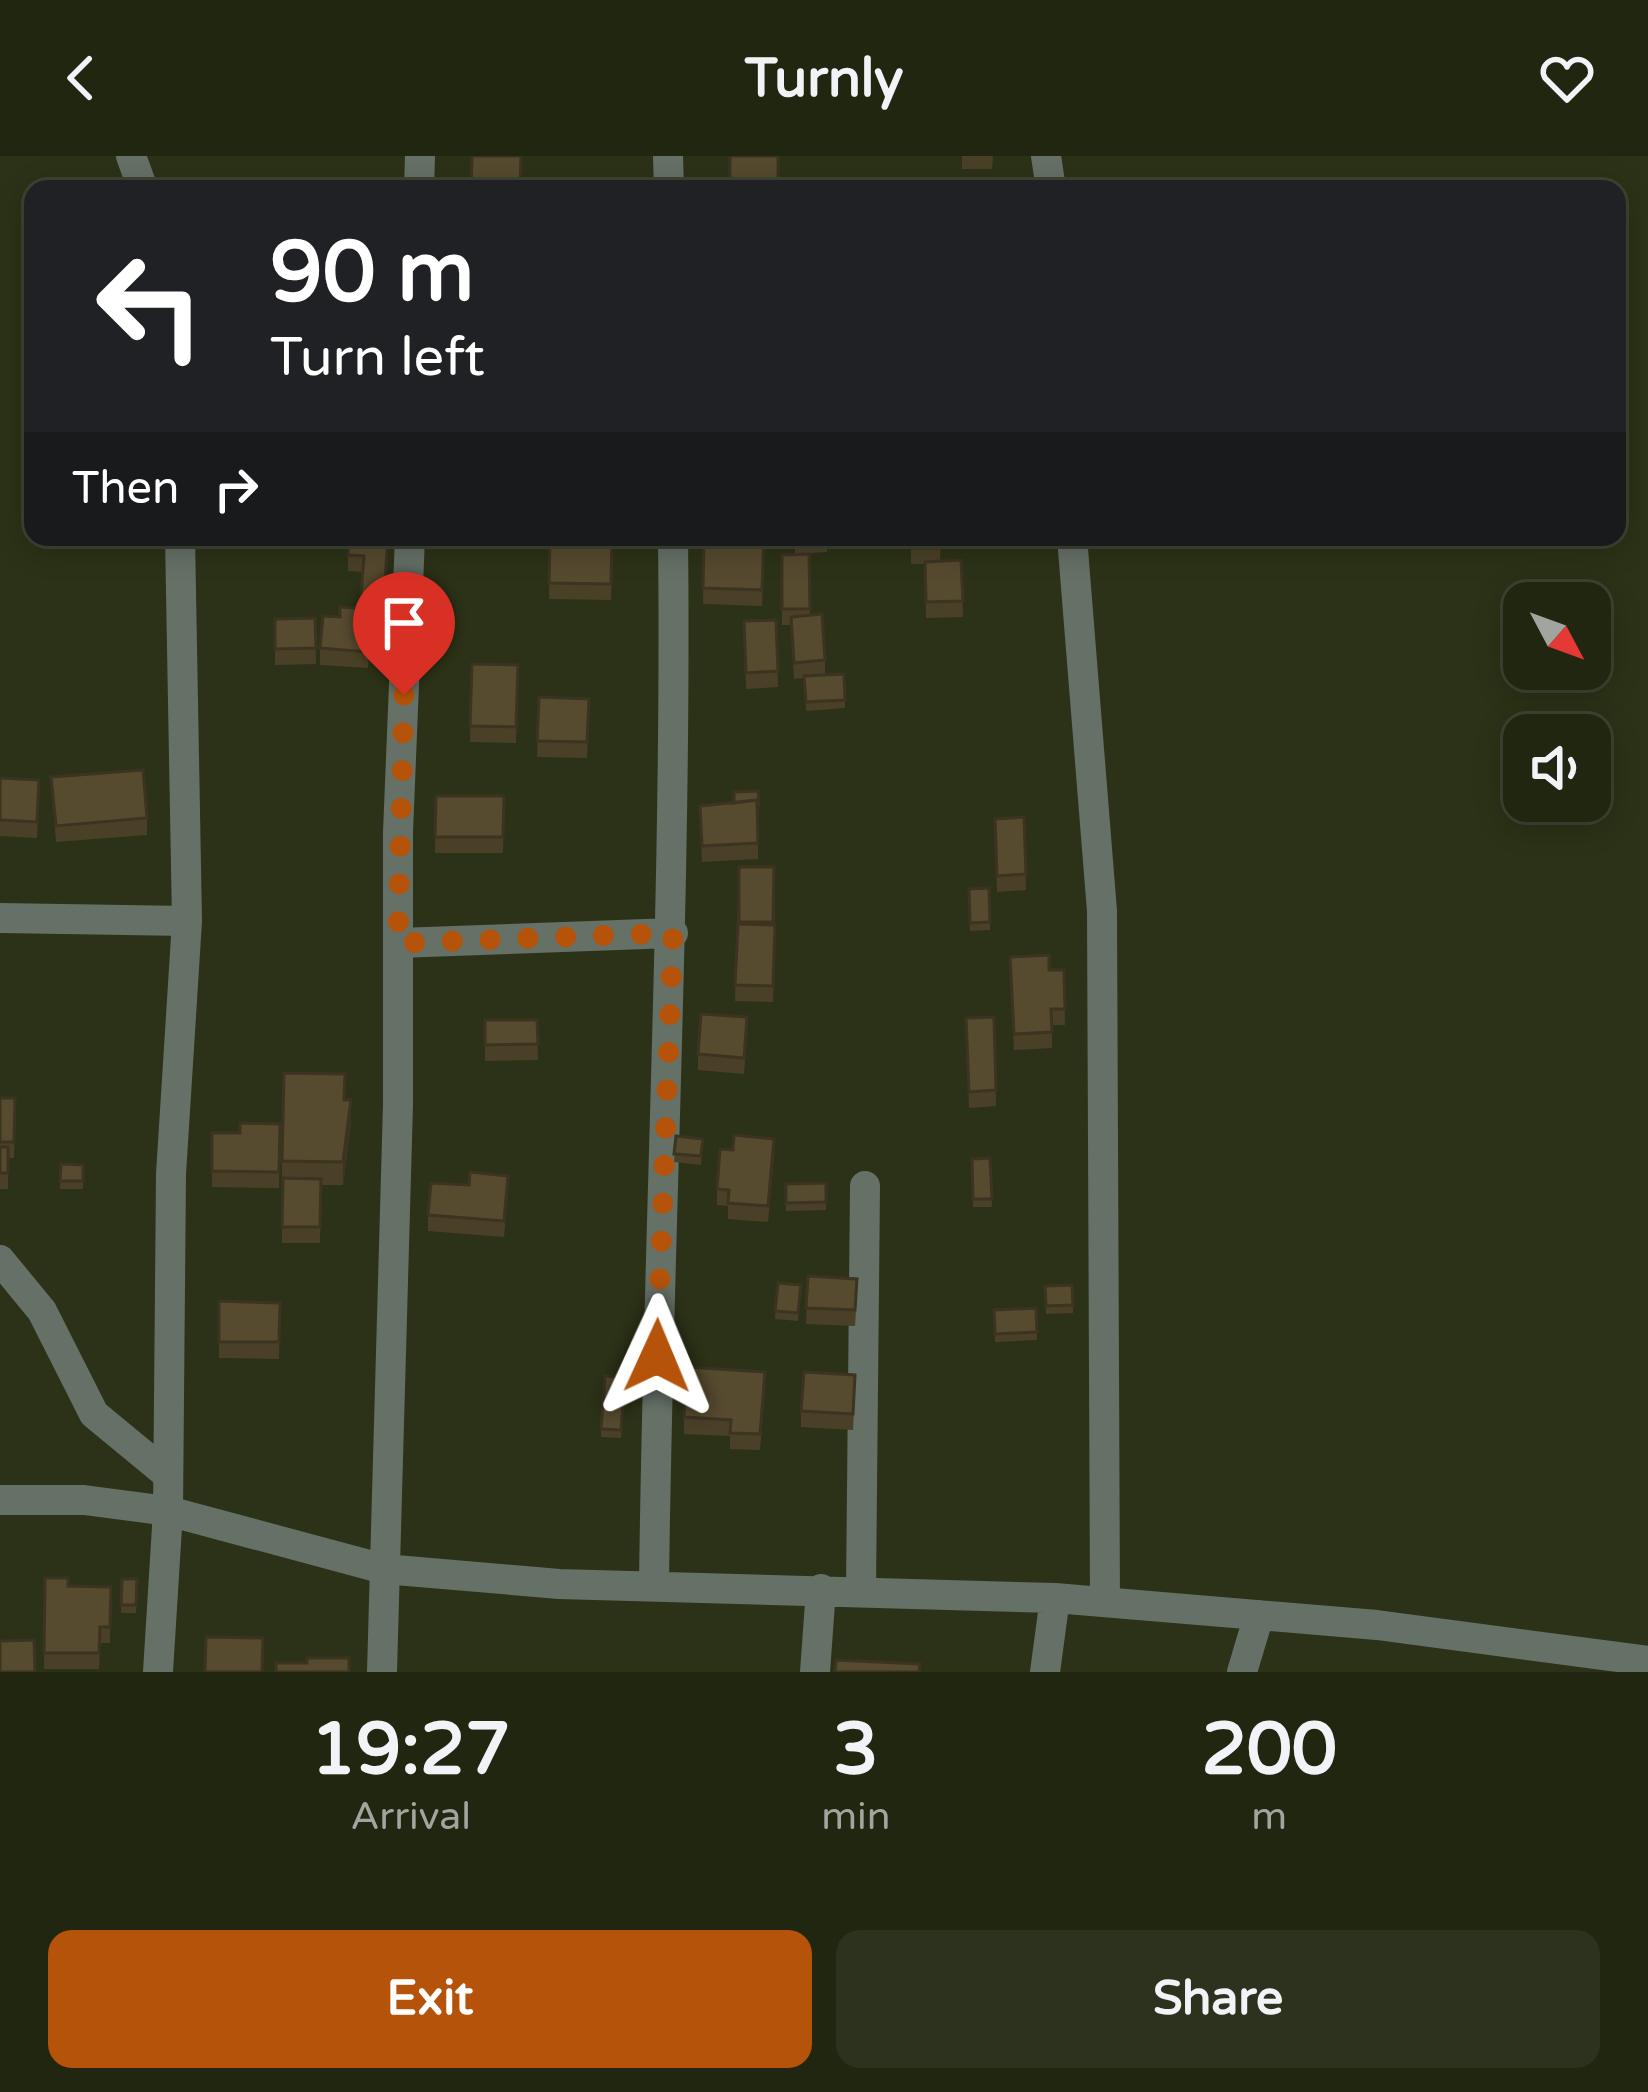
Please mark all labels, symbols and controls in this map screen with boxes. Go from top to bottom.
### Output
icon: back [48,45,114,111]
icon: heart [1534,45,1600,111]
text: Turnly [745,46,903,111]
text: 90 m [270,223,474,324]
icon: left [72,228,228,384]
text: Turn left [270,325,485,390]
icon: right [203,456,269,522]
text: Then [72,462,179,516]
pin [353,572,455,695]
north arrow [1503,582,1611,690]
map controls [1503,582,1611,822]
icon: arrive [371,590,437,656]
button: sound [1503,714,1611,822]
position arrow [594,1293,720,1419]
text: 19:27 [311,1707,510,1794]
text: 3 [833,1707,879,1794]
text: 200 [1201,1707,1337,1794]
text: Arrival [350,1793,471,1840]
text: min [821,1793,891,1840]
text: m [1251,1793,1287,1840]
button: Exit [48,1930,812,2068]
button: Share [836,1930,1600,2068]

